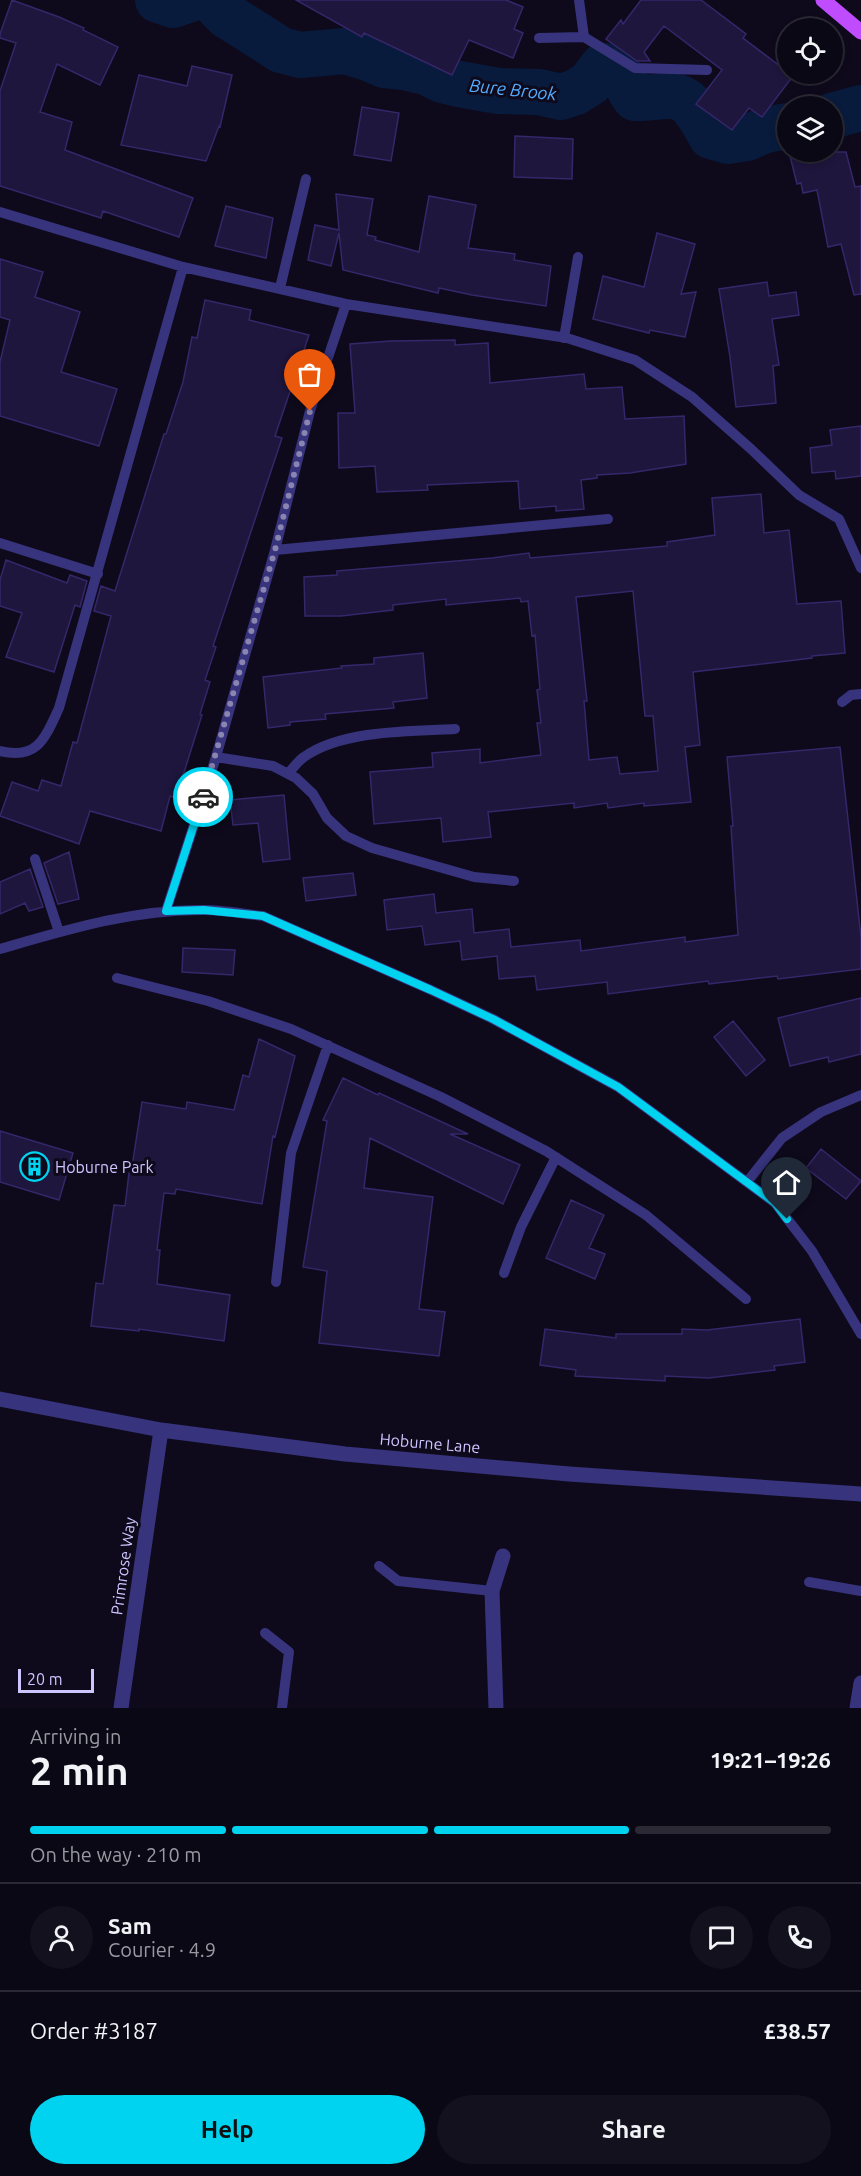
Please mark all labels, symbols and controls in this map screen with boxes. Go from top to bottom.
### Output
map controls [777,18,843,162]
button: locate [777,18,843,84]
water label: Bure Brook [468,74,558,104]
button: layers [777,96,843,162]
pin [284,349,335,411]
icon: bag [293,358,326,391]
courier [173,767,233,827]
icon: car [187,781,220,814]
building icon: Hoburne Park [18,1151,50,1183]
pin [761,1157,812,1219]
place label: Hoburne Park [55,1158,154,1176]
icon: home [770,1166,803,1199]
street label: Hoburne Lane [379,1430,481,1456]
street label: Primrose Way [107,1516,139,1616]
scale bar [18,1666,94,1694]
text: 20 m [27,1670,63,1688]
text: Arriving in [30,1725,121,1748]
text: 19:21–19:26 [710,1747,831,1772]
text: 2 min [30,1749,129,1792]
text: On the way · 210 m [30,1843,202,1866]
button: person [30,1906,93,1969]
button: chat [690,1906,753,1969]
button: phone [768,1906,831,1969]
text: Sam [108,1913,152,1938]
text: Courier · 4.9 [108,1938,216,1961]
text: Order #3187 [30,2018,158,2043]
text: £38.57 [764,2018,831,2043]
button: Help [30,2095,425,2164]
button: Share [437,2095,831,2164]

